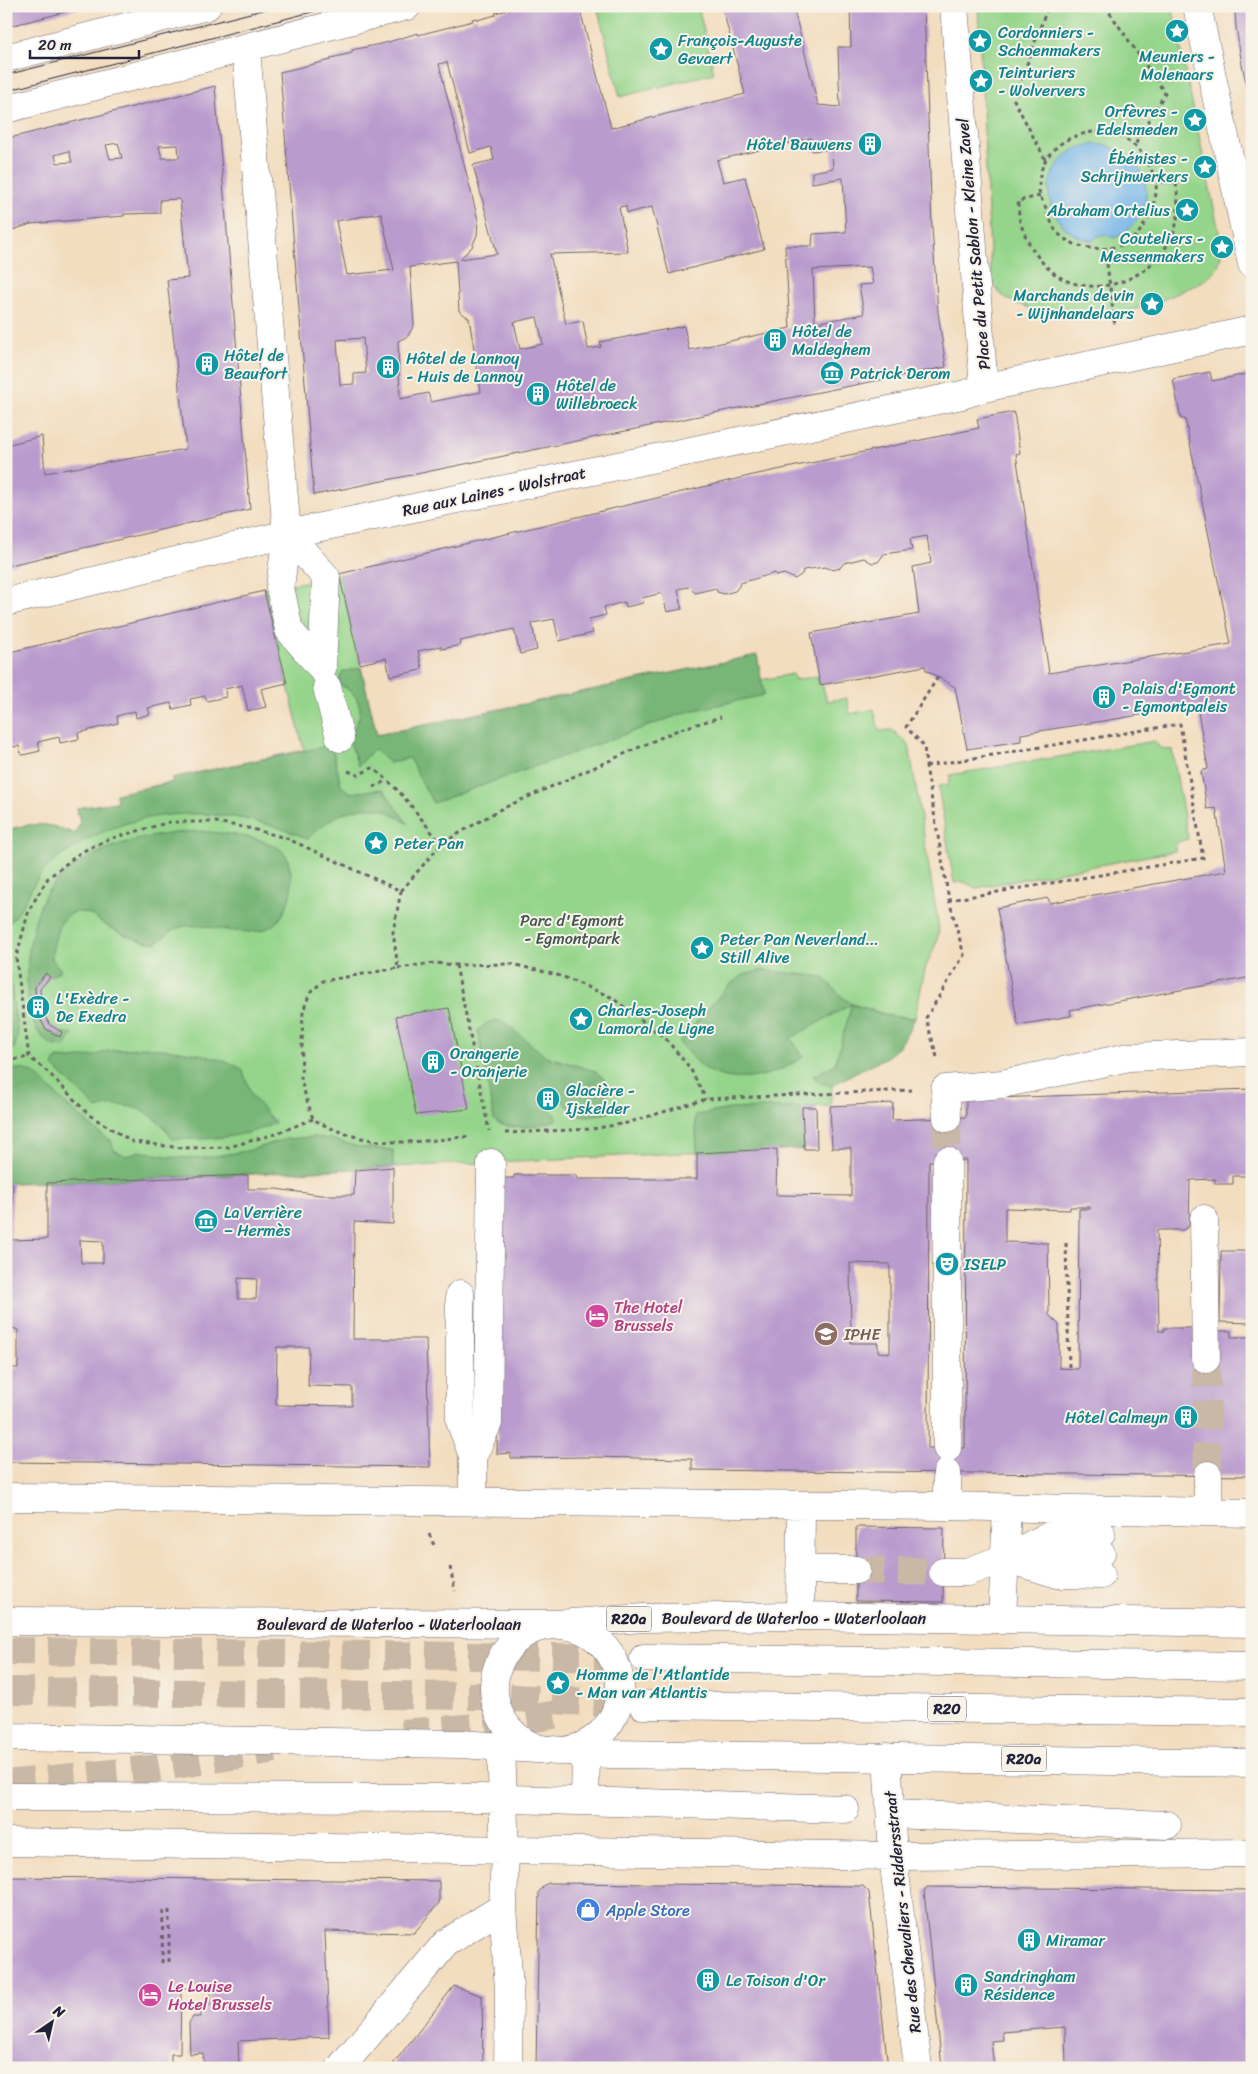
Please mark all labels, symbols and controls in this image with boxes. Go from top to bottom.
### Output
place label: Cordonniers - Schoenmakers [998,18,1101,65]
place icon: Meuniers - Molenaars [1164,18,1190,44]
place label: François-Auguste Gevaert [678,26,802,73]
scale bar [30,28,139,60]
place icon: Cordonniers - Schoenmakers [967,28,993,54]
text: 20 m [38,32,72,58]
place icon: François-Auguste Gevaert [648,36,674,62]
place label: Meuniers - Molenaars [1139,42,1215,89]
place label: Teinturiers - Wolververs [998,58,1086,105]
place icon: Teinturiers - Wolververs [968,68,994,94]
place label: Orfèvres - Edelsmeden [1096,97,1178,144]
place icon: Orfèvres - Edelsmeden [1182,107,1208,133]
street label: Place du Petit Sablon - Kleine Zavel [948,117,999,371]
place label: Hôtel Bauwens [746,130,853,159]
building icon: Hôtel Bauwens [857,131,883,157]
place label: Ébénistes - Schrijnwerkers [1081,144,1189,191]
place icon: Ébénistes - Schrijnwerkers [1192,154,1218,180]
place label: Abraham Ortelius [1046,196,1171,225]
place icon: Abraham Ortelius [1174,197,1200,223]
place label: Couteliers - Messenmakers [1100,224,1205,271]
place icon: Couteliers - Messenmakers [1209,234,1235,260]
place label: Marchands de vin - Wijnhandelaars [1013,281,1135,328]
place icon: Marchands de vin - Wijnhandelaars [1139,291,1165,317]
place label: Hôtel de Maldeghem [792,317,871,364]
building icon: Hôtel de Maldeghem [762,327,788,353]
place label: Hôtel de Beaufort [224,341,288,388]
place label: Hôtel de Lannoy - Huis de Lannoy [406,344,524,391]
building icon: Hôtel de Beaufort [194,351,220,377]
building icon: Hôtel de Lannoy - Huis de Lannoy [375,354,401,380]
place label: Patrick Derom [850,359,951,388]
museum icon: Patrick Derom [819,360,845,386]
place label: Hôtel de Willebroeck [556,371,638,418]
building icon: Hôtel de Willebroeck [525,381,551,407]
street label: Rue aux Laines - Wolstraat [400,458,589,525]
place label: Palais d'Egmont - Egmontpaleis [1122,674,1236,721]
building icon: Palais d'Egmont - Egmontpaleis [1091,684,1117,710]
place label: Peter Pan [394,829,464,858]
place icon: Peter Pan [363,830,389,856]
park label: Parc d'Egmont - Egmontpark [520,906,624,953]
place label: Peter Pan Neverland… Still Alive [720,925,878,972]
place icon: Peter Pan Neverland… Still Alive [689,935,715,961]
place label: L'Exèdre - De Exedra [56,984,129,1031]
building icon: L'Exèdre - De Exedra [25,994,51,1020]
place label: Charles-Joseph Lamoral de Ligne [598,996,715,1043]
place icon: Charles-Joseph Lamoral de Ligne [568,1006,594,1032]
place label: Orangerie - Oranjerie [450,1039,527,1086]
building icon: Orangerie - Oranjerie [420,1049,446,1075]
place label: Glacière - Ijskelder [565,1076,635,1123]
building icon: Glacière - Ijskelder [535,1086,561,1112]
place label: La Verrière – Hermès [224,1198,302,1245]
museum icon: La Verrière – Hermès [193,1208,219,1234]
place label: ISELP [963,1250,1007,1279]
theatre icon: ISELP [934,1251,960,1277]
place label: The Hotel Brussels [614,1293,683,1340]
hotel icon: The Hotel Brussels [584,1303,610,1329]
place label: IPHE [843,1320,881,1349]
school or university icon: IPHE [813,1321,839,1347]
place label: Hôtel Calmeyn [1065,1403,1168,1432]
building icon: Hôtel Calmeyn [1173,1404,1199,1430]
street label: Boulevard de Waterloo - Waterloolaan [662,1604,927,1633]
road number: R20a [606,1606,652,1632]
street label: Boulevard de Waterloo - Waterloolaan [257,1610,522,1639]
place label: Homme de l'Atlantide - Man van Atlantis [576,1660,730,1707]
place icon: Homme de l'Atlantide - Man van Atlantis [545,1670,571,1696]
road number: R20 [928,1696,966,1722]
road number: R20a [1002,1746,1046,1772]
street label: Rue des Chevaliers - Riddersstraat [875,1789,930,2034]
place label: Apple Store [605,1896,690,1925]
shop icon: Apple Store [575,1897,601,1923]
place label: Miramar [1046,1926,1106,1955]
building icon: Miramar [1016,1927,1042,1953]
place label: Sandringham Résidence [984,1962,1076,2009]
place label: Le Toison d'Or [726,1966,826,1995]
building icon: Le Toison d'Or [695,1967,721,1993]
place label: Le Louise Hotel Brussels [168,1972,272,2019]
building icon: Sandringham Résidence [953,1972,979,1998]
hotel icon: Le Louise Hotel Brussels [137,1982,163,2008]
north arrow [28,1996,78,2046]
text: N [47,1998,70,2025]

